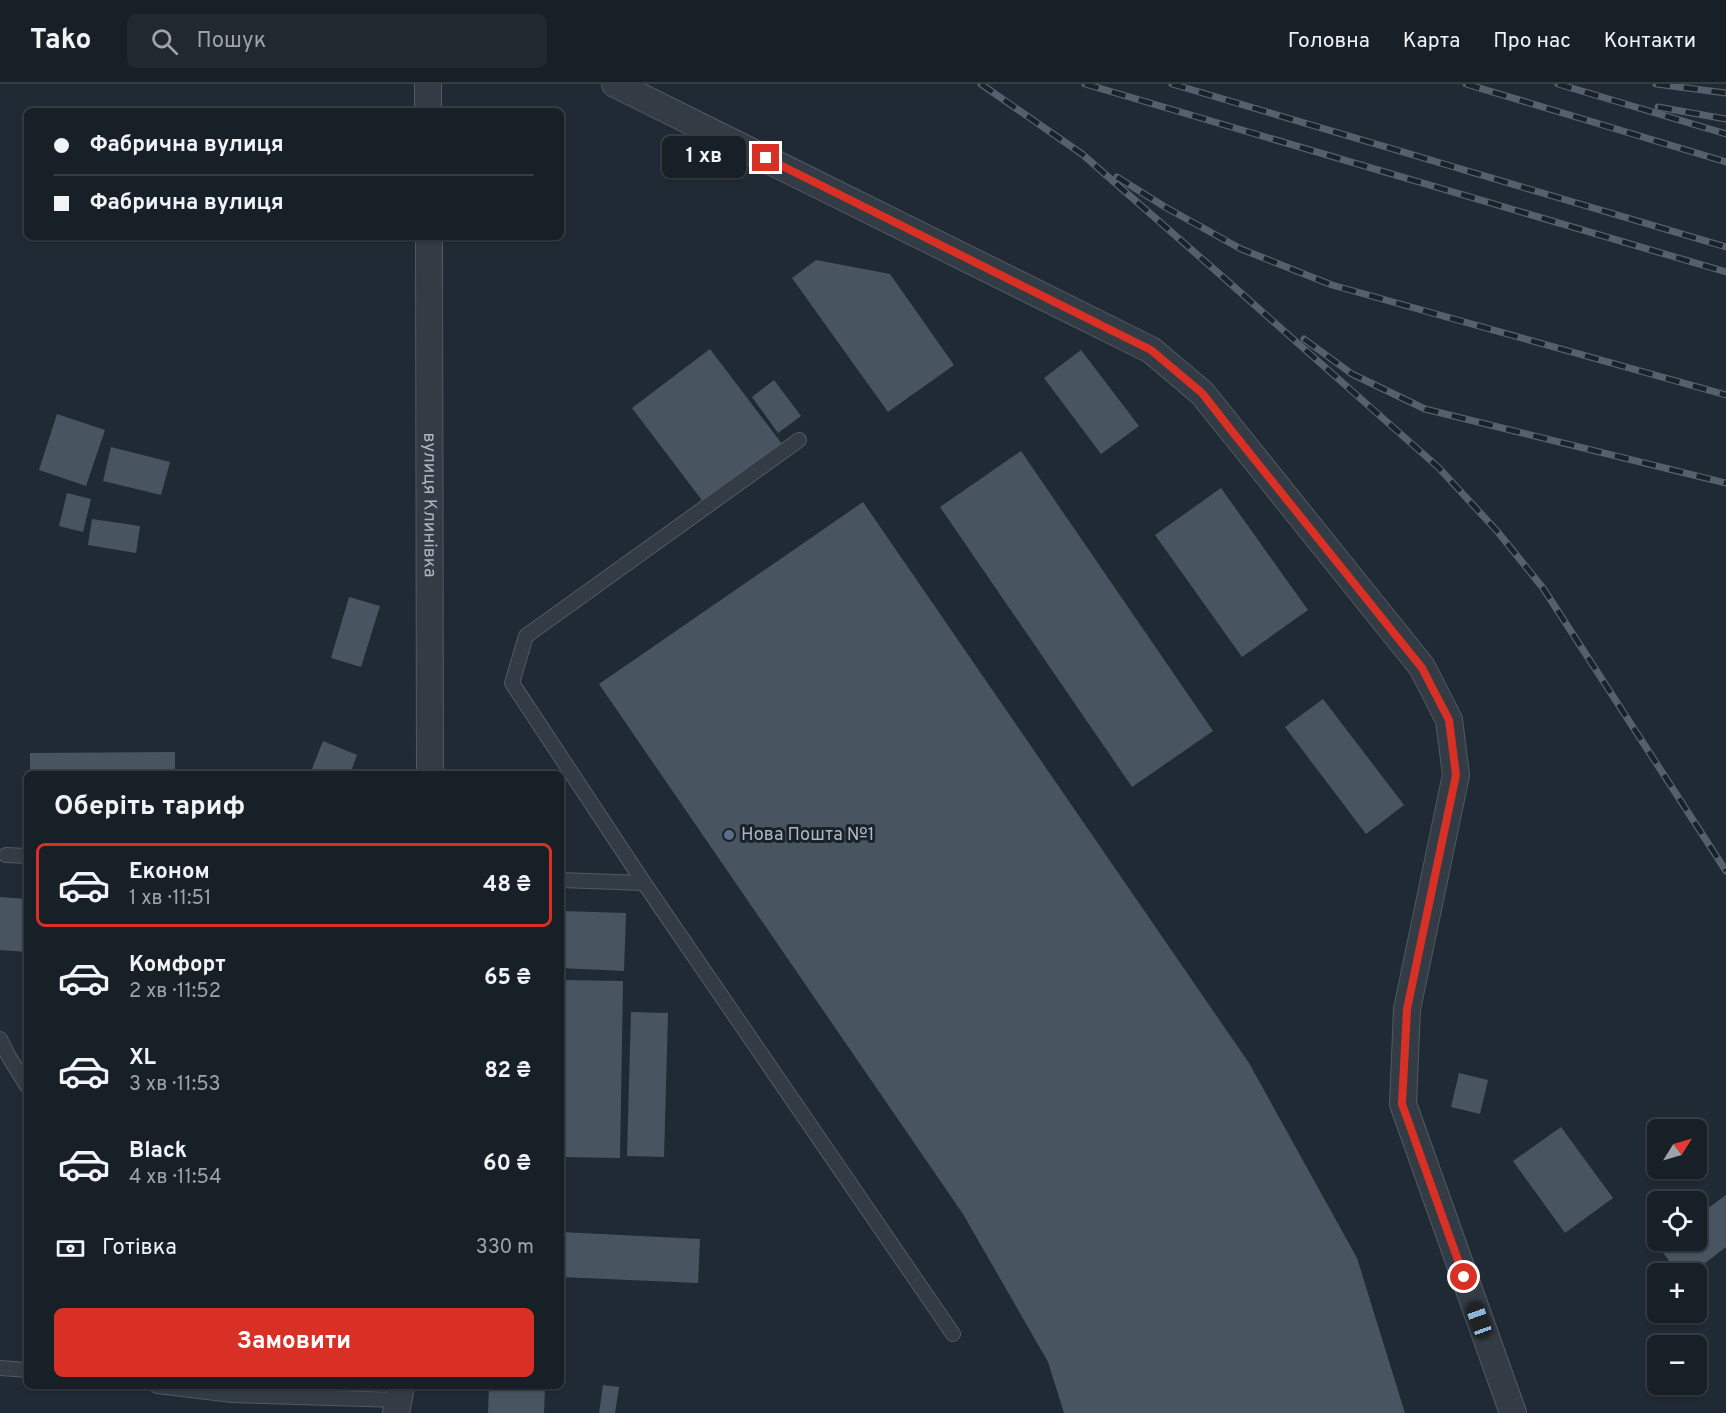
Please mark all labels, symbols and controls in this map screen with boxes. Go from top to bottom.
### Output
search box [127,14,547,68]
text: Tako [30,23,91,59]
icon: search [148,25,181,58]
text: Пошук [196,28,266,55]
text: Головна [1288,28,1370,55]
text: Карта [1403,28,1460,55]
text: Про нас [1493,28,1571,55]
text: Контакти [1604,28,1696,55]
text: Фабрична вулиця [90,132,284,159]
callout: 1 хв [661,137,745,179]
text: 1 хв [686,144,722,170]
route end [752,144,779,171]
text: Фабрична вулиця [90,190,284,217]
street label: вулиця Клинівка [418,432,441,578]
text: Оберіть тариф [54,790,245,824]
place label: Нова Пошта №1 [741,824,875,847]
marker: Нова Пошта №1 [722,828,736,842]
icon: car [57,858,111,912]
text: Економ [129,859,210,886]
text: 48 ₴ [483,872,531,899]
text: 1 хв · 11:51 [129,886,211,912]
icon: car [57,951,111,1005]
text: Комфорт [129,952,226,979]
text: 65 ₴ [484,965,531,992]
text: 2 хв · 11:52 [129,979,221,1005]
icon: car [57,1044,111,1098]
text: XL [129,1045,156,1072]
text: 82 ₴ [484,1058,531,1085]
text: 3 хв · 11:53 [129,1072,221,1098]
north arrow [1647,1119,1707,1179]
map controls [1647,1119,1707,1395]
icon: car [57,1137,111,1191]
text: Black [129,1138,187,1165]
text: 60 ₴ [483,1151,531,1178]
text: 4 хв · 11:54 [129,1165,222,1191]
button: locate [1647,1191,1707,1251]
icon: cash [54,1232,87,1265]
text: Готівка [102,1235,177,1262]
text: 330 m [476,1235,534,1261]
route start [1450,1263,1477,1290]
button: + [1647,1263,1707,1323]
car [1464,1300,1494,1340]
button: Замовити [54,1308,534,1377]
button: − [1647,1335,1707,1395]

